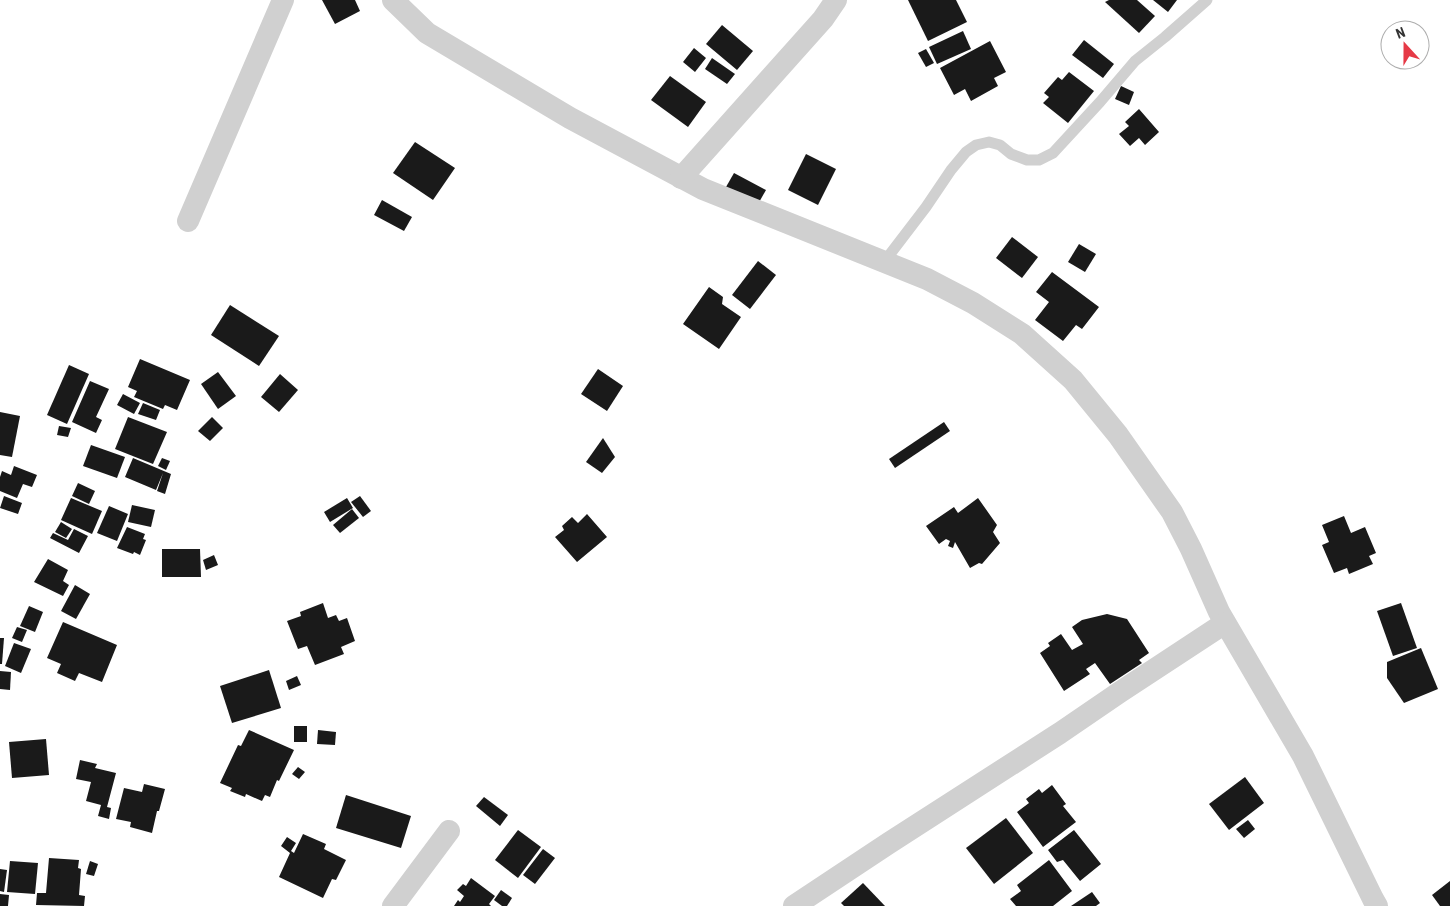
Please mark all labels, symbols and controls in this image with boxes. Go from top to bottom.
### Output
north arrow [1380,20,1430,70]
text: N [1393,24,1407,42]

